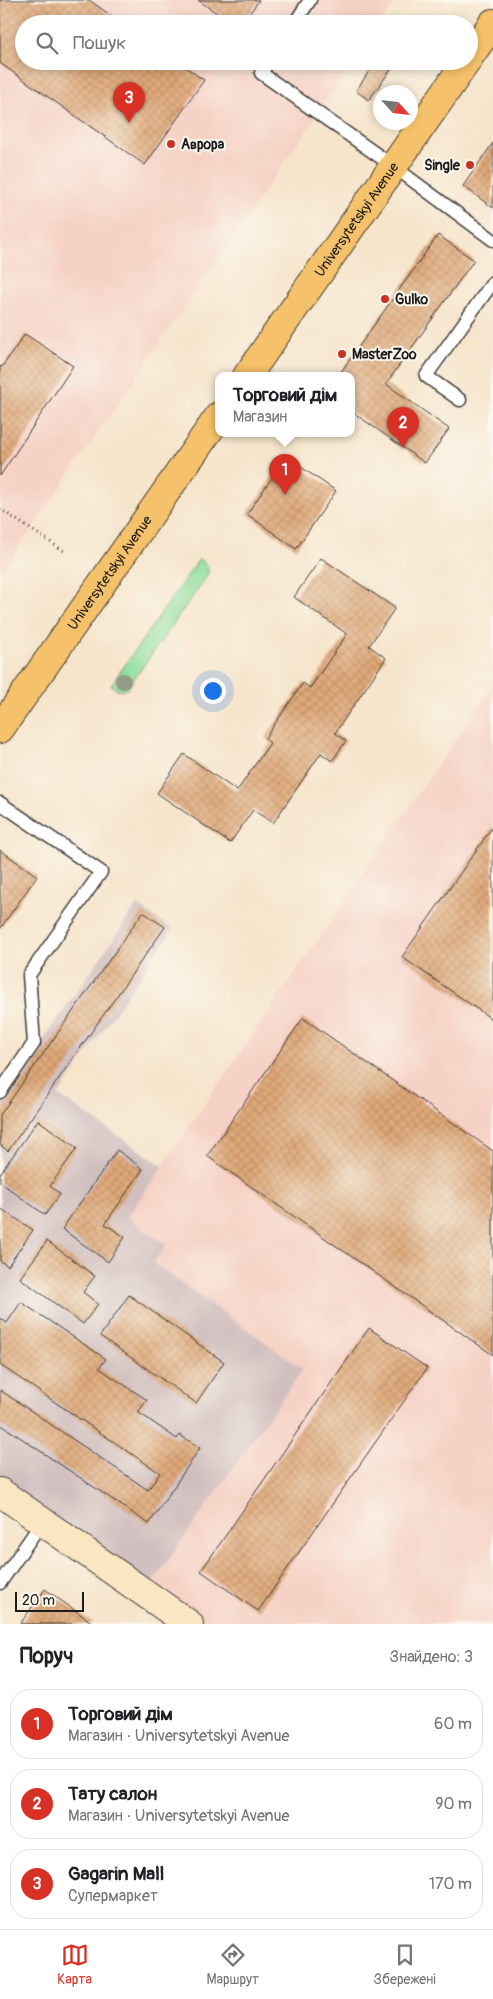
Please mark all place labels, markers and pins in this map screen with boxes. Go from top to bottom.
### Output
pin: 3 [113,82,145,123]
place label: Аврора [181,136,225,153]
marker: Аврора [165,138,177,150]
place label: Single [424,157,461,174]
marker: Single [464,159,476,171]
place label: Gulko [395,291,428,308]
marker: Gulko [379,293,391,305]
place label: MasterZoo [352,346,417,363]
marker: MasterZoo [336,348,348,360]
pin: 2 [387,407,419,448]
pin: 1 [269,454,301,495]

